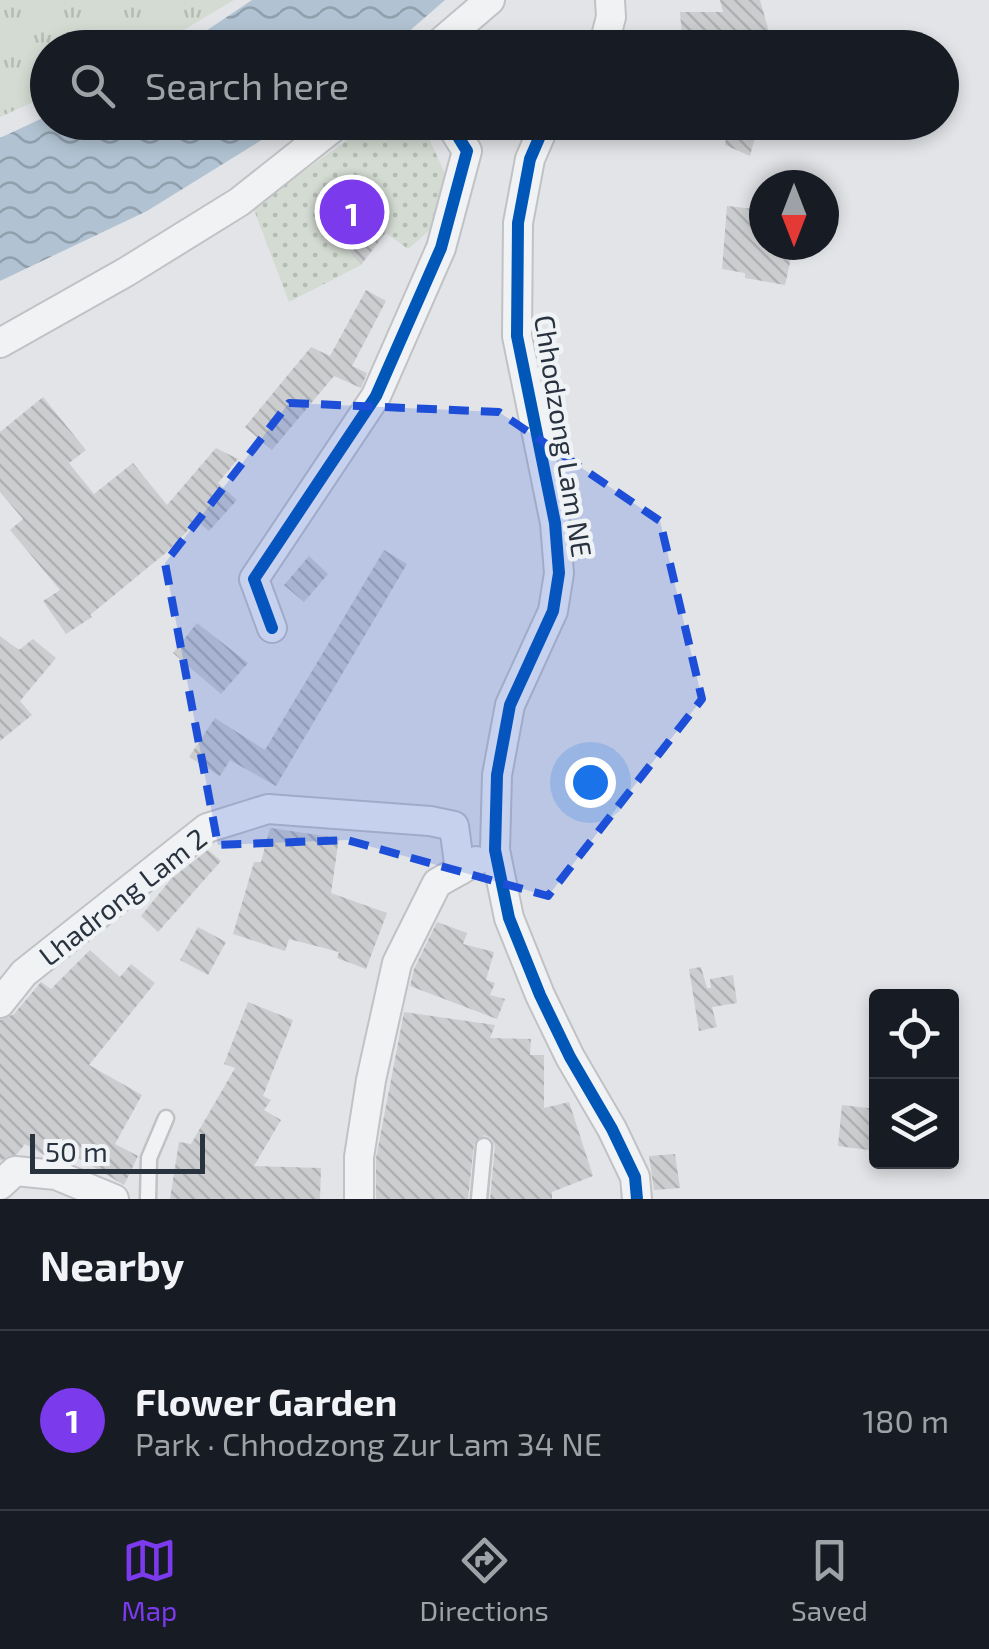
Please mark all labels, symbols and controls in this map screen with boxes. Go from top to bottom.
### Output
search box [30,30,959,140]
icon: search [65,58,120,113]
text: Search here [145,62,349,108]
north arrow [749,170,839,260]
pin: 1 [320,174,384,250]
street label: Chhodzong Lam NE [528,312,600,559]
your location [565,757,616,808]
street label: Lhadrong Lam 2 [32,820,213,972]
map controls [869,989,959,1169]
button: locate [869,989,959,1079]
button: layers [869,1079,959,1169]
scale bar [30,1129,205,1174]
text: 50 m [45,1134,108,1168]
text: Nearby [40,1239,184,1289]
text: Flower Garden [135,1378,397,1424]
text: 1 [66,1401,79,1439]
text: 180 m [862,1401,949,1439]
text: Park · Chhodzong Zur Lam 34 NE [135,1424,602,1462]
tab: Map [121,1533,177,1627]
tab: Directions [420,1533,549,1627]
tab: Saved [791,1533,868,1627]

